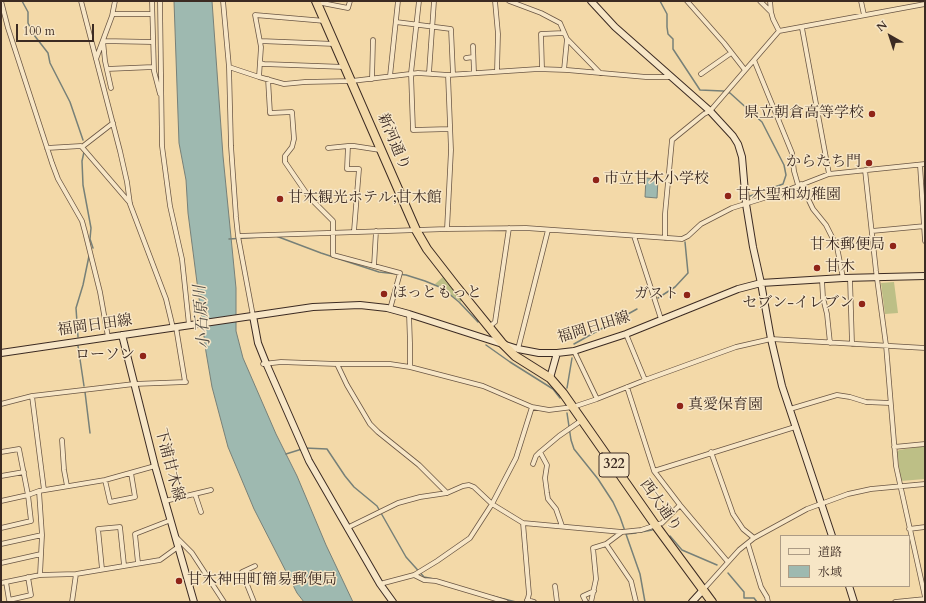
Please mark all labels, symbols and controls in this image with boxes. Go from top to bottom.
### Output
scale bar [18,16,96,42]
north arrow [870,16,910,56]
text: N [874,17,891,35]
text: 100 m [23,23,55,39]
place label: 県立朝倉高等学校 [744,105,864,123]
marker: 県立朝倉高等学校 [867,109,877,119]
street label: 新河通り [373,111,413,173]
place label: からたち門 [786,154,861,172]
marker: からたち門 [864,158,874,168]
place label: 市立甘木小学校 [604,171,709,189]
marker: 市立甘木小学校 [591,175,601,185]
place label: 甘木聖和幼稚園 [736,187,841,205]
place label: 甘木観光ホテル;甘木館 [288,190,442,208]
marker: 甘木聖和幼稚園 [723,191,733,201]
marker: 甘木観光ホテル;甘木館 [275,194,285,204]
place label: 甘木郵便局 [810,237,885,255]
marker: 甘木郵便局 [888,241,898,251]
place label: 甘木 [825,259,855,277]
marker: 甘木 [812,263,822,273]
water label: 小石原川 [191,284,215,350]
place label: ほっともっと [392,285,482,303]
place label: ガスト [634,286,679,304]
marker: ほっともっと [379,289,389,299]
marker: ガスト [682,290,692,300]
place label: セブン-イレブン [742,295,854,313]
marker: セブン-イレブン [857,299,867,309]
street label: 福岡日田線 [556,308,632,348]
street label: 福岡日田線 [57,312,133,340]
place label: ローソン [75,347,135,365]
marker: ローソン [138,351,148,361]
place label: 真愛保育園 [688,397,763,415]
marker: 真愛保育園 [675,401,685,411]
street label: 下浦甘木線 [151,426,187,504]
road number: 322 [599,453,629,477]
street label: 西大通り [635,476,685,536]
legend [780,535,910,587]
text: 道路 [818,544,842,560]
text: 水域 [818,564,842,580]
place label: 甘木神田町簡易郵便局 [187,572,337,590]
marker: 甘木神田町簡易郵便局 [174,576,184,586]

